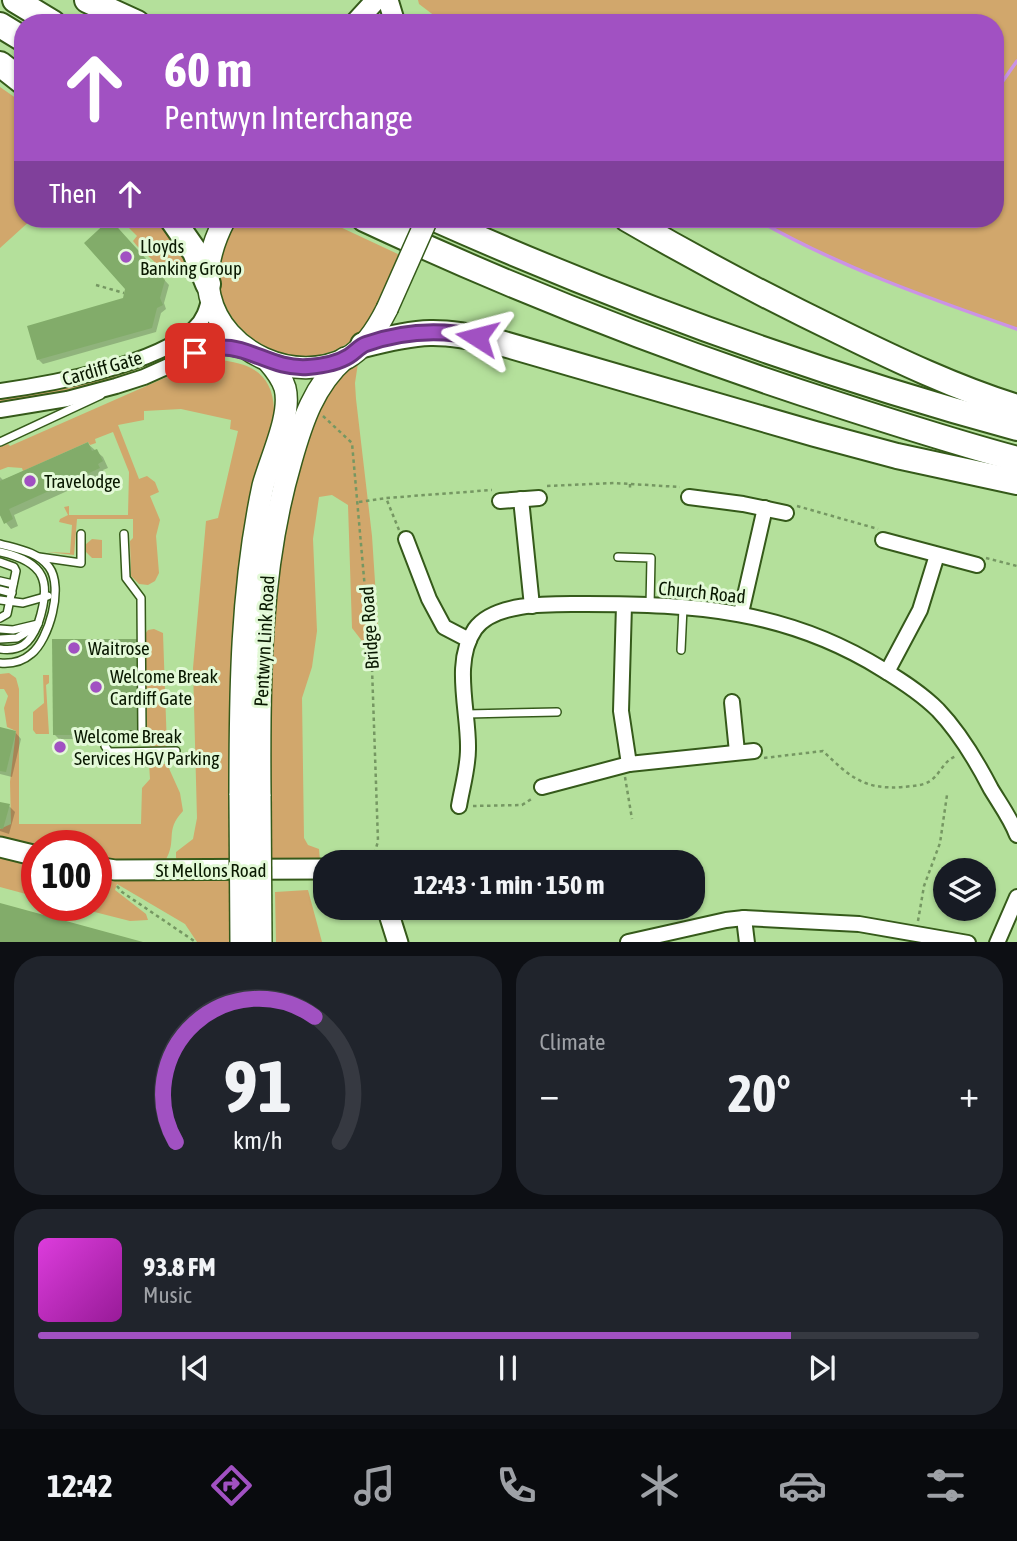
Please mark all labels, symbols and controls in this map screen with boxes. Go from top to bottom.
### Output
text: 60 m [164,41,252,97]
icon: ahead [49,42,140,133]
text: Pentwyn Interchange [164,99,413,136]
icon: ahead [111,175,149,213]
text: Then [49,179,97,209]
place label: Lloyds Banking Group [140,235,242,279]
marker: Lloyds Banking Group [118,249,134,265]
position arrow [440,300,514,374]
pin [165,323,225,383]
icon: arrive [176,334,214,372]
street label: Cardiff Gate [60,346,144,390]
place label: Travelodge [44,470,121,492]
marker: Travelodge [22,473,38,489]
street label: Pentwyn Link Road [250,575,278,707]
street label: Church Road [657,576,747,608]
street label: Bridge Road [355,586,383,670]
place label: Waitrose [88,637,150,659]
marker: Waitrose [66,640,82,656]
place label: Welcome Break Cardiff Gate [110,665,219,709]
marker: Welcome Break Cardiff Gate [88,679,104,695]
place label: Welcome Break Services HGV Parking [74,725,220,769]
marker: Welcome Break Services HGV Parking [52,739,68,755]
speed limit sign: 100 [21,830,112,921]
map controls [933,858,996,921]
button: layers [933,858,996,921]
street label: St Mellons Road [155,859,267,881]
text: 12:43 · 1 min · 150 m [414,870,604,900]
text: Climate [540,1029,605,1055]
text: 91 [224,1044,292,1127]
text: 20° [728,1063,791,1123]
text: − [540,1072,559,1115]
text: + [959,1072,979,1115]
text: km/h [233,1125,283,1153]
text: 93.8 FM [143,1252,216,1282]
text: Music [143,1282,191,1308]
icon: previous [176,1349,214,1387]
icon: pause [489,1349,527,1387]
icon: next [803,1349,841,1387]
icon: directions [207,1461,256,1510]
icon: music [350,1461,399,1510]
icon: phone [492,1461,541,1510]
icon: climate [635,1461,684,1510]
icon: car [778,1461,827,1510]
icon: filters [921,1461,970,1510]
text: 12:42 [47,1467,113,1504]

